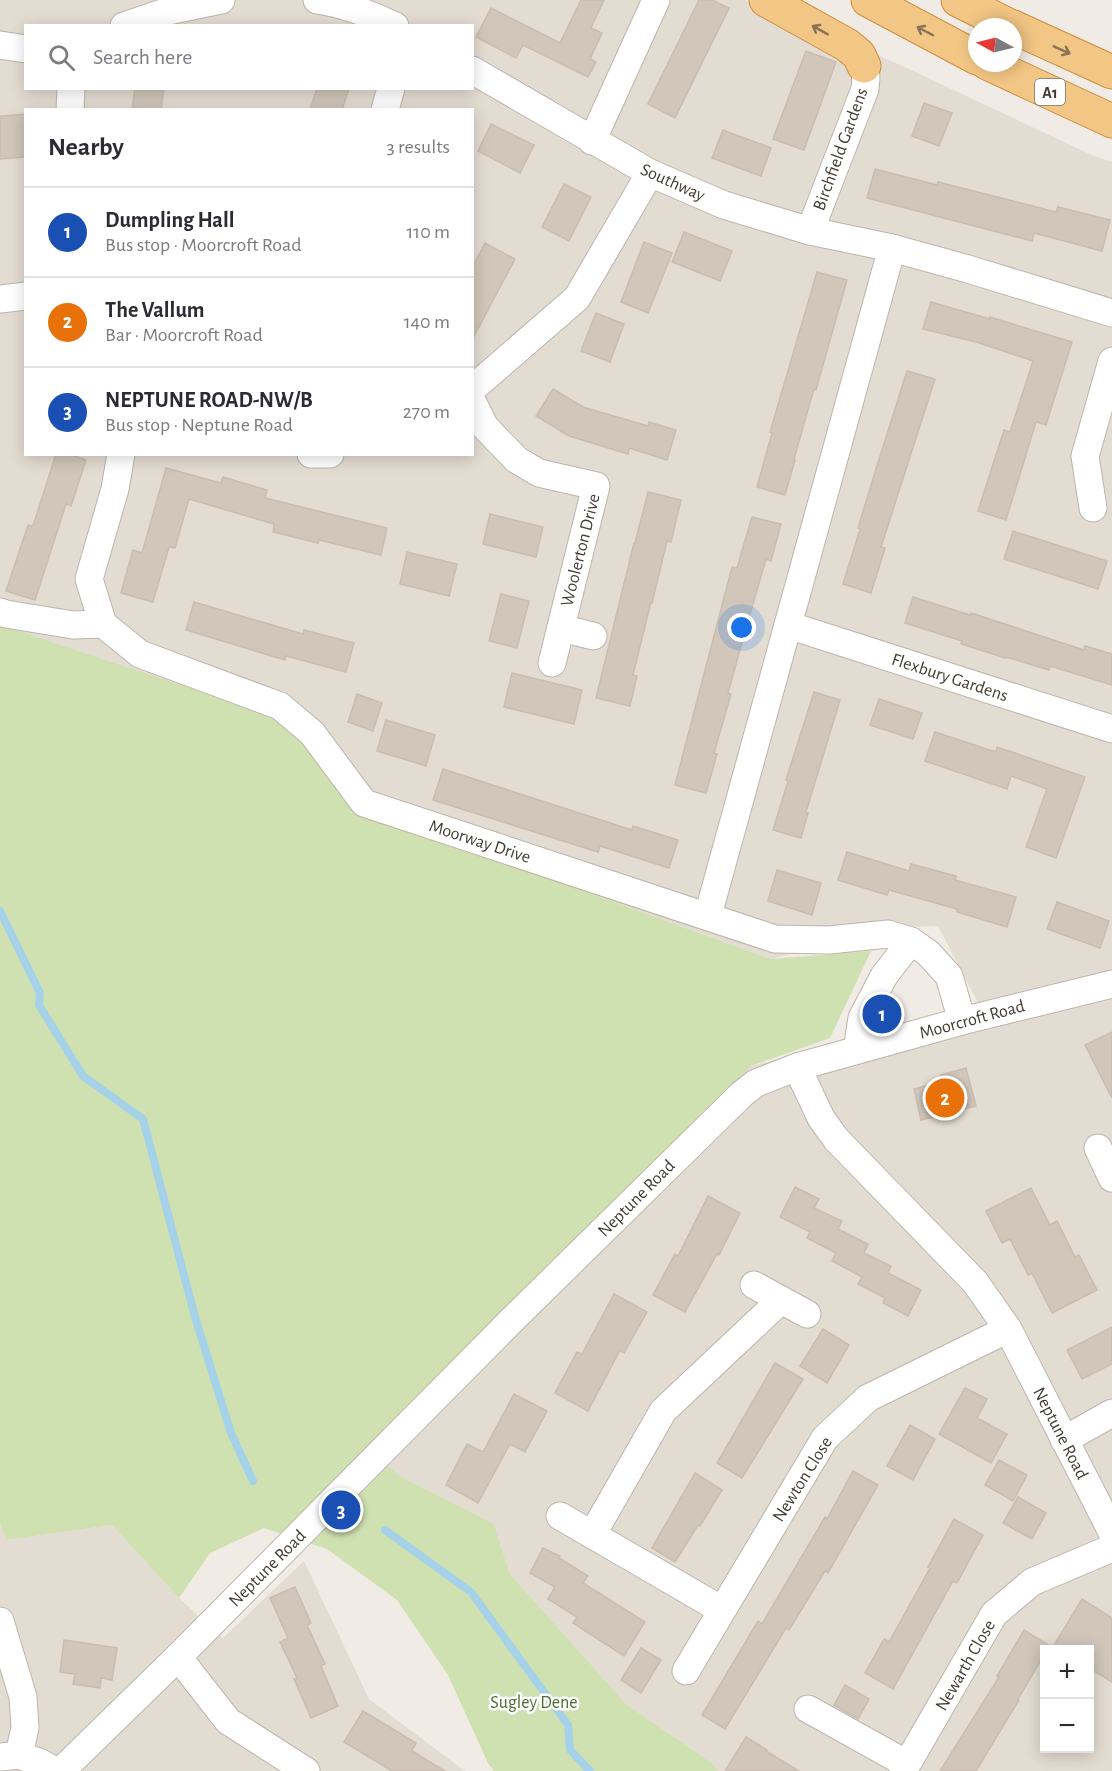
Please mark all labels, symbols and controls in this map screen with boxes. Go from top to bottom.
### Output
north arrow [968,18,1022,72]
search box [24,24,474,90]
one-way arrow [812,24,829,36]
one-way arrow [917,25,934,37]
icon: search [45,41,78,74]
one-way arrow [1053,44,1071,56]
text: Search here [93,46,192,68]
road number: A1 [1035,79,1065,105]
street label: Birchfield Gardens [810,86,871,213]
text: Nearby [48,134,124,160]
text: 3 results [386,137,450,157]
street label: Southway [638,161,708,205]
text: Dumpling Hall [105,209,235,231]
text: 1 [64,222,71,242]
text: 110 m [406,222,450,242]
text: Bus stop · Moorcroft Road [105,235,302,255]
text: The Vallum [105,299,205,321]
text: 2 [63,312,72,332]
text: 140 m [404,312,450,332]
text: Bar · Moorcroft Road [105,325,263,345]
text: NEPTUNE ROAD-NW/B [105,389,313,411]
text: 3 [63,402,72,422]
text: 270 m [403,402,450,422]
text: Bus stop · Neptune Road [105,415,293,435]
street label: Woolerton Drive [558,492,604,608]
your location [727,613,756,642]
street label: Flexbury Gardens [889,651,1010,705]
street label: Moorway Drive [427,817,533,867]
pin: 1 [862,992,902,1036]
street label: Moorcroft Road [918,997,1027,1043]
pin: 2 [926,1076,964,1120]
street label: Neptune Road [595,1157,679,1241]
street label: Neptune Road [1029,1385,1091,1482]
street label: Newton Close [770,1434,836,1525]
pin: 3 [322,1488,360,1532]
street label: Neptune Road [226,1527,310,1611]
street label: Newarth Close [933,1617,999,1714]
map controls [1040,1645,1094,1753]
button: + [1040,1645,1094,1699]
park label: Sugley Dene [490,1694,578,1712]
button: − [1040,1699,1094,1753]

